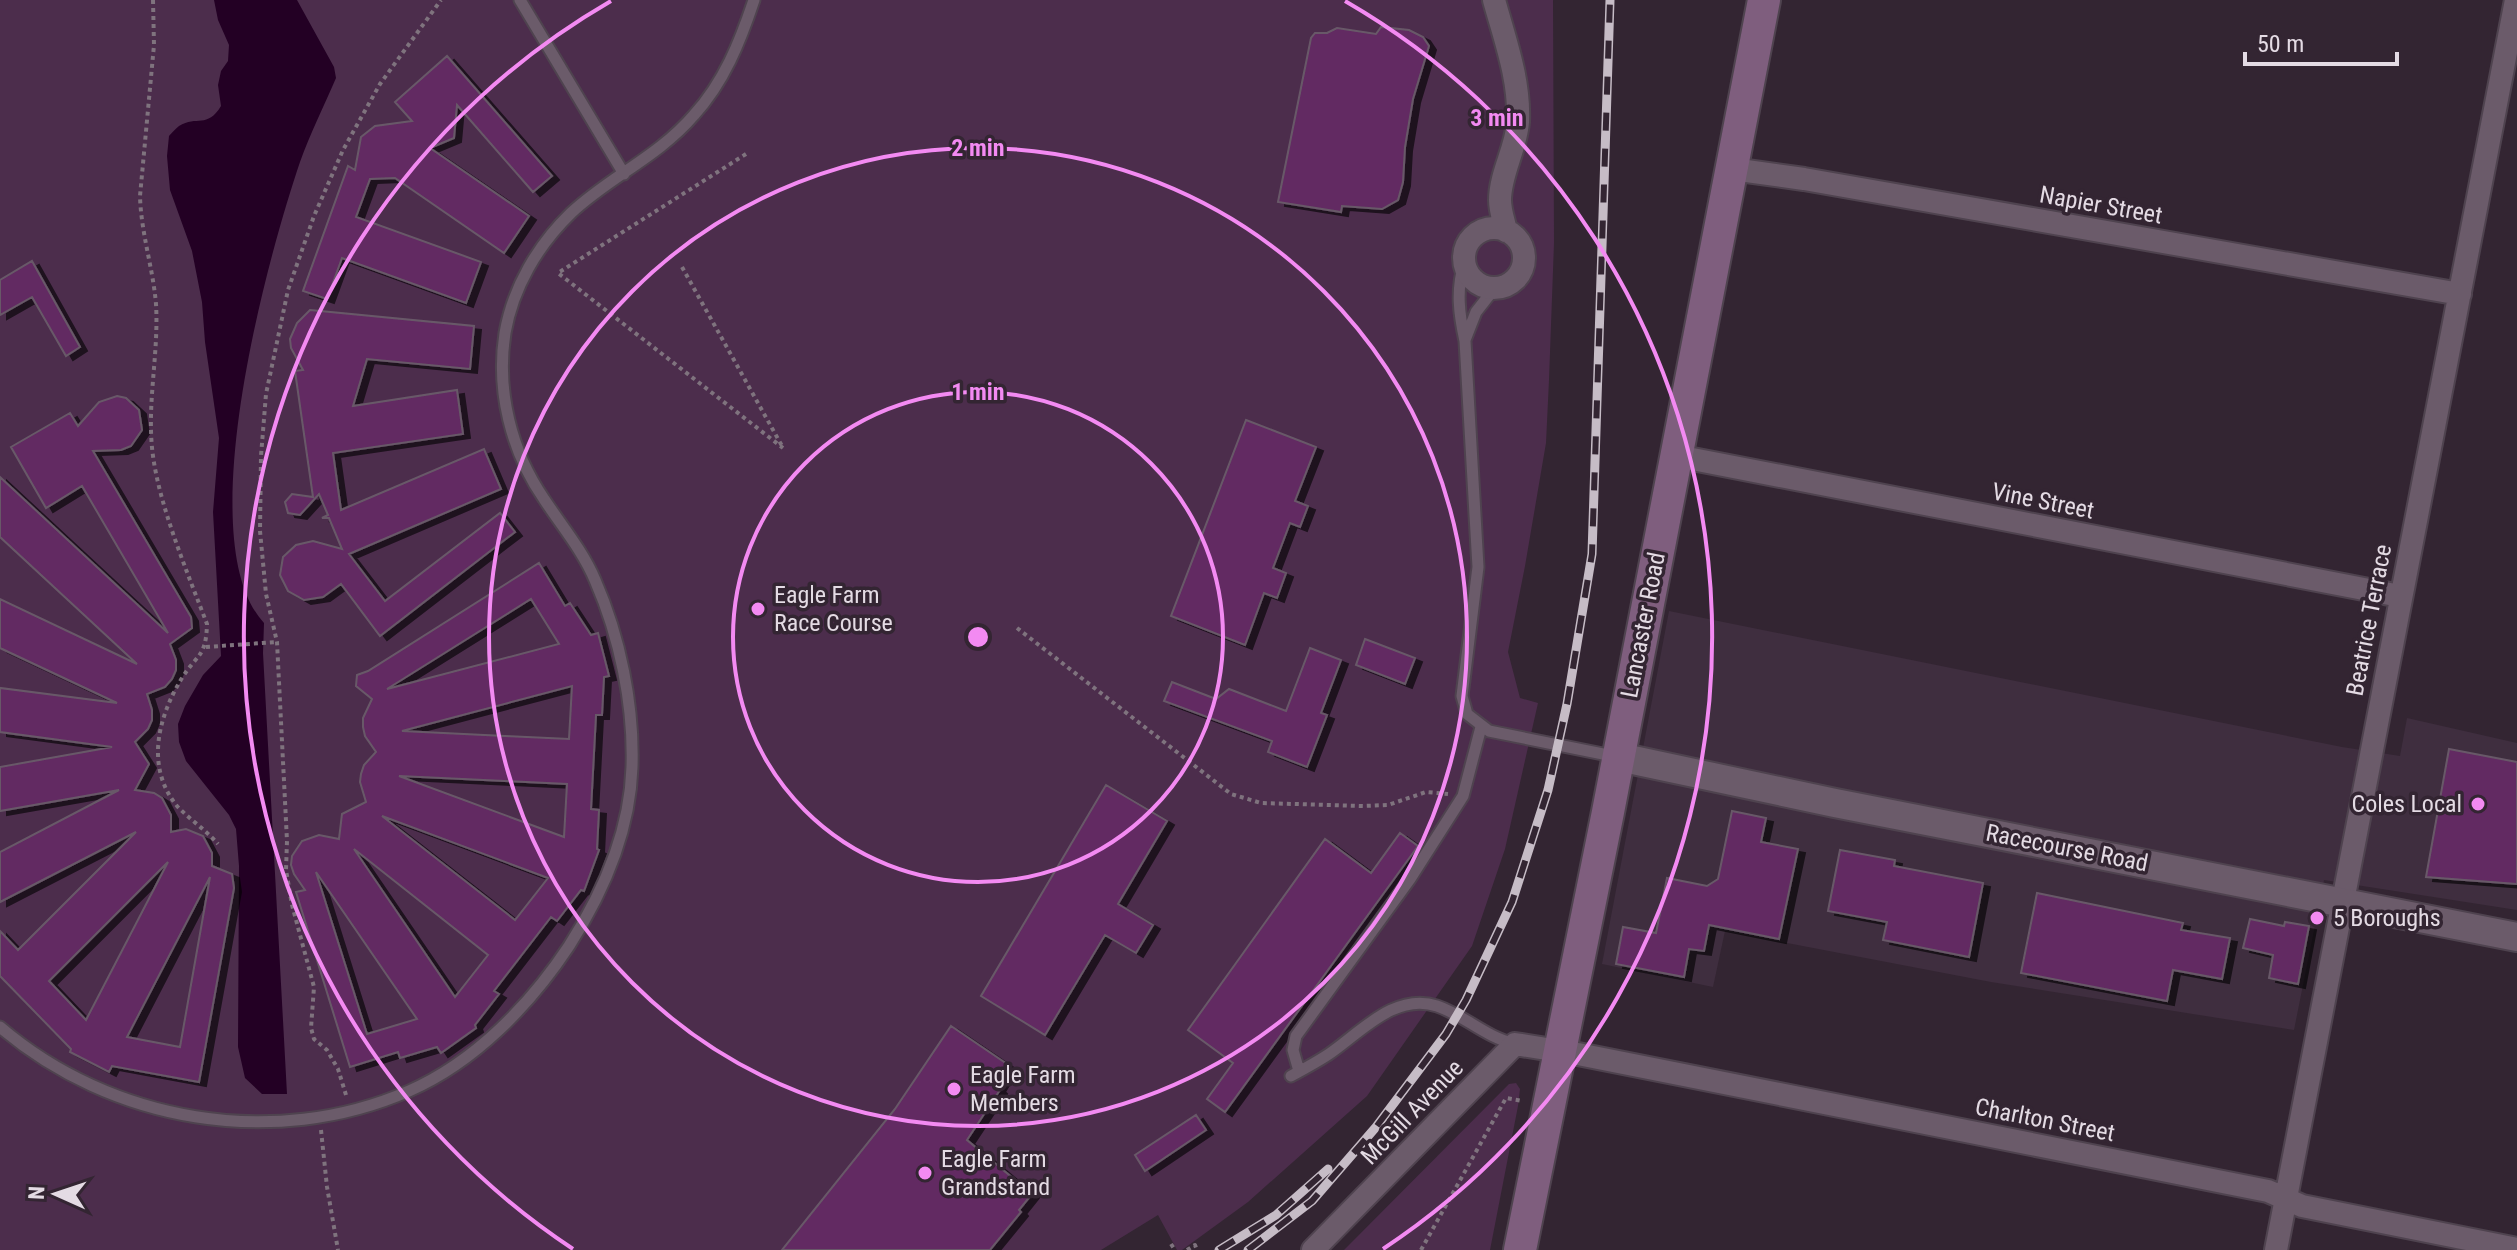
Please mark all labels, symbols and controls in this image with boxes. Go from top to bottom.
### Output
scale bar [2245,16,2397,66]
text: 50 m [2257,30,2304,58]
text: 3 min [1470,104,1524,132]
text: 2 min [951,134,1005,162]
street label: Napier Street [2037,180,2165,230]
text: 1 min [951,378,1005,406]
street label: Vine Street [1989,477,2097,525]
street label: Beatrice Terrace [2341,542,2397,698]
street label: Lancaster Road [1615,550,1671,700]
place label: Eagle Farm Race Course [774,581,893,637]
marker: Eagle Farm Race Course [749,600,767,618]
centre of rings [964,623,992,651]
place label: Coles Local [2352,790,2462,818]
marker: Coles Local [2469,795,2487,813]
street label: Racecourse Road [1984,819,2150,877]
place label: 5 Boroughs [2333,904,2441,932]
marker: 5 Boroughs [2308,909,2326,927]
street label: McGill Avenue [1355,1054,1469,1170]
place label: Eagle Farm Members [970,1061,1076,1117]
marker: Eagle Farm Members [945,1080,963,1098]
street label: Charlton Street [1973,1093,2117,1147]
place label: Eagle Farm Grandstand [941,1145,1050,1201]
north arrow [16,1154,96,1234]
marker: Eagle Farm Grandstand [916,1164,934,1182]
text: N [24,1186,49,1200]

